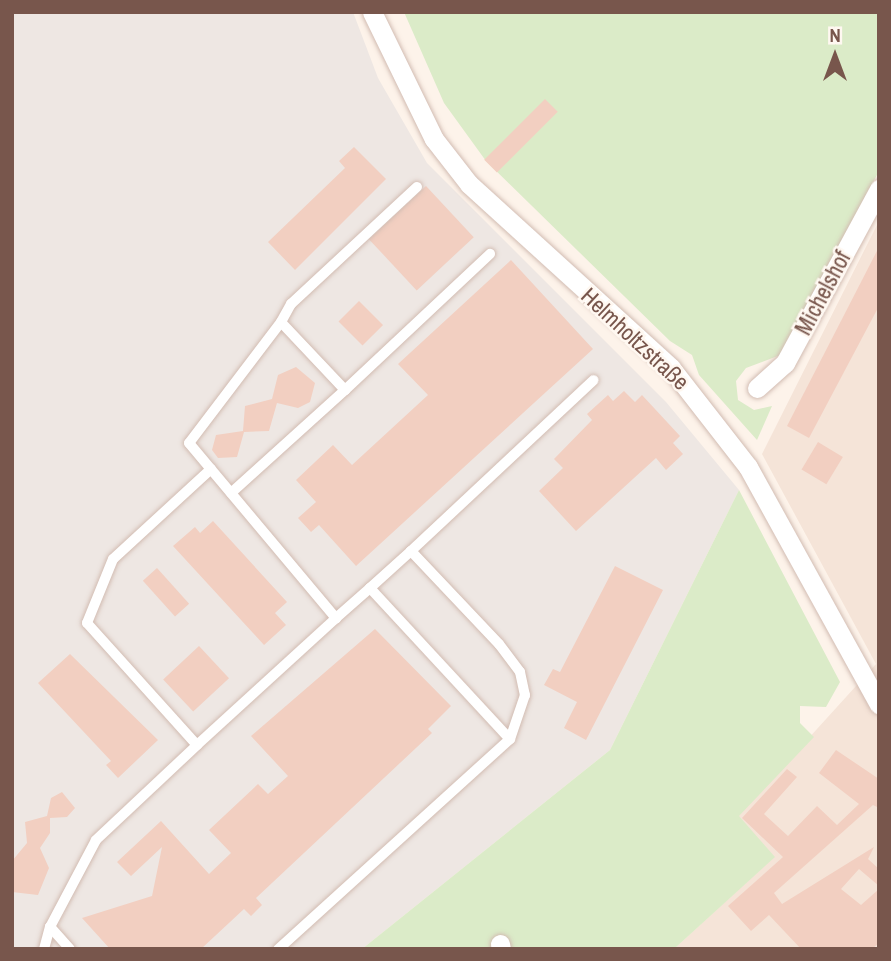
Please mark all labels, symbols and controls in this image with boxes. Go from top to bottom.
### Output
north arrow [800,21,870,91]
text: N [829,22,841,48]
street label: Michelshof [789,246,857,340]
street label: Helmholtzstraße [575,282,695,396]

